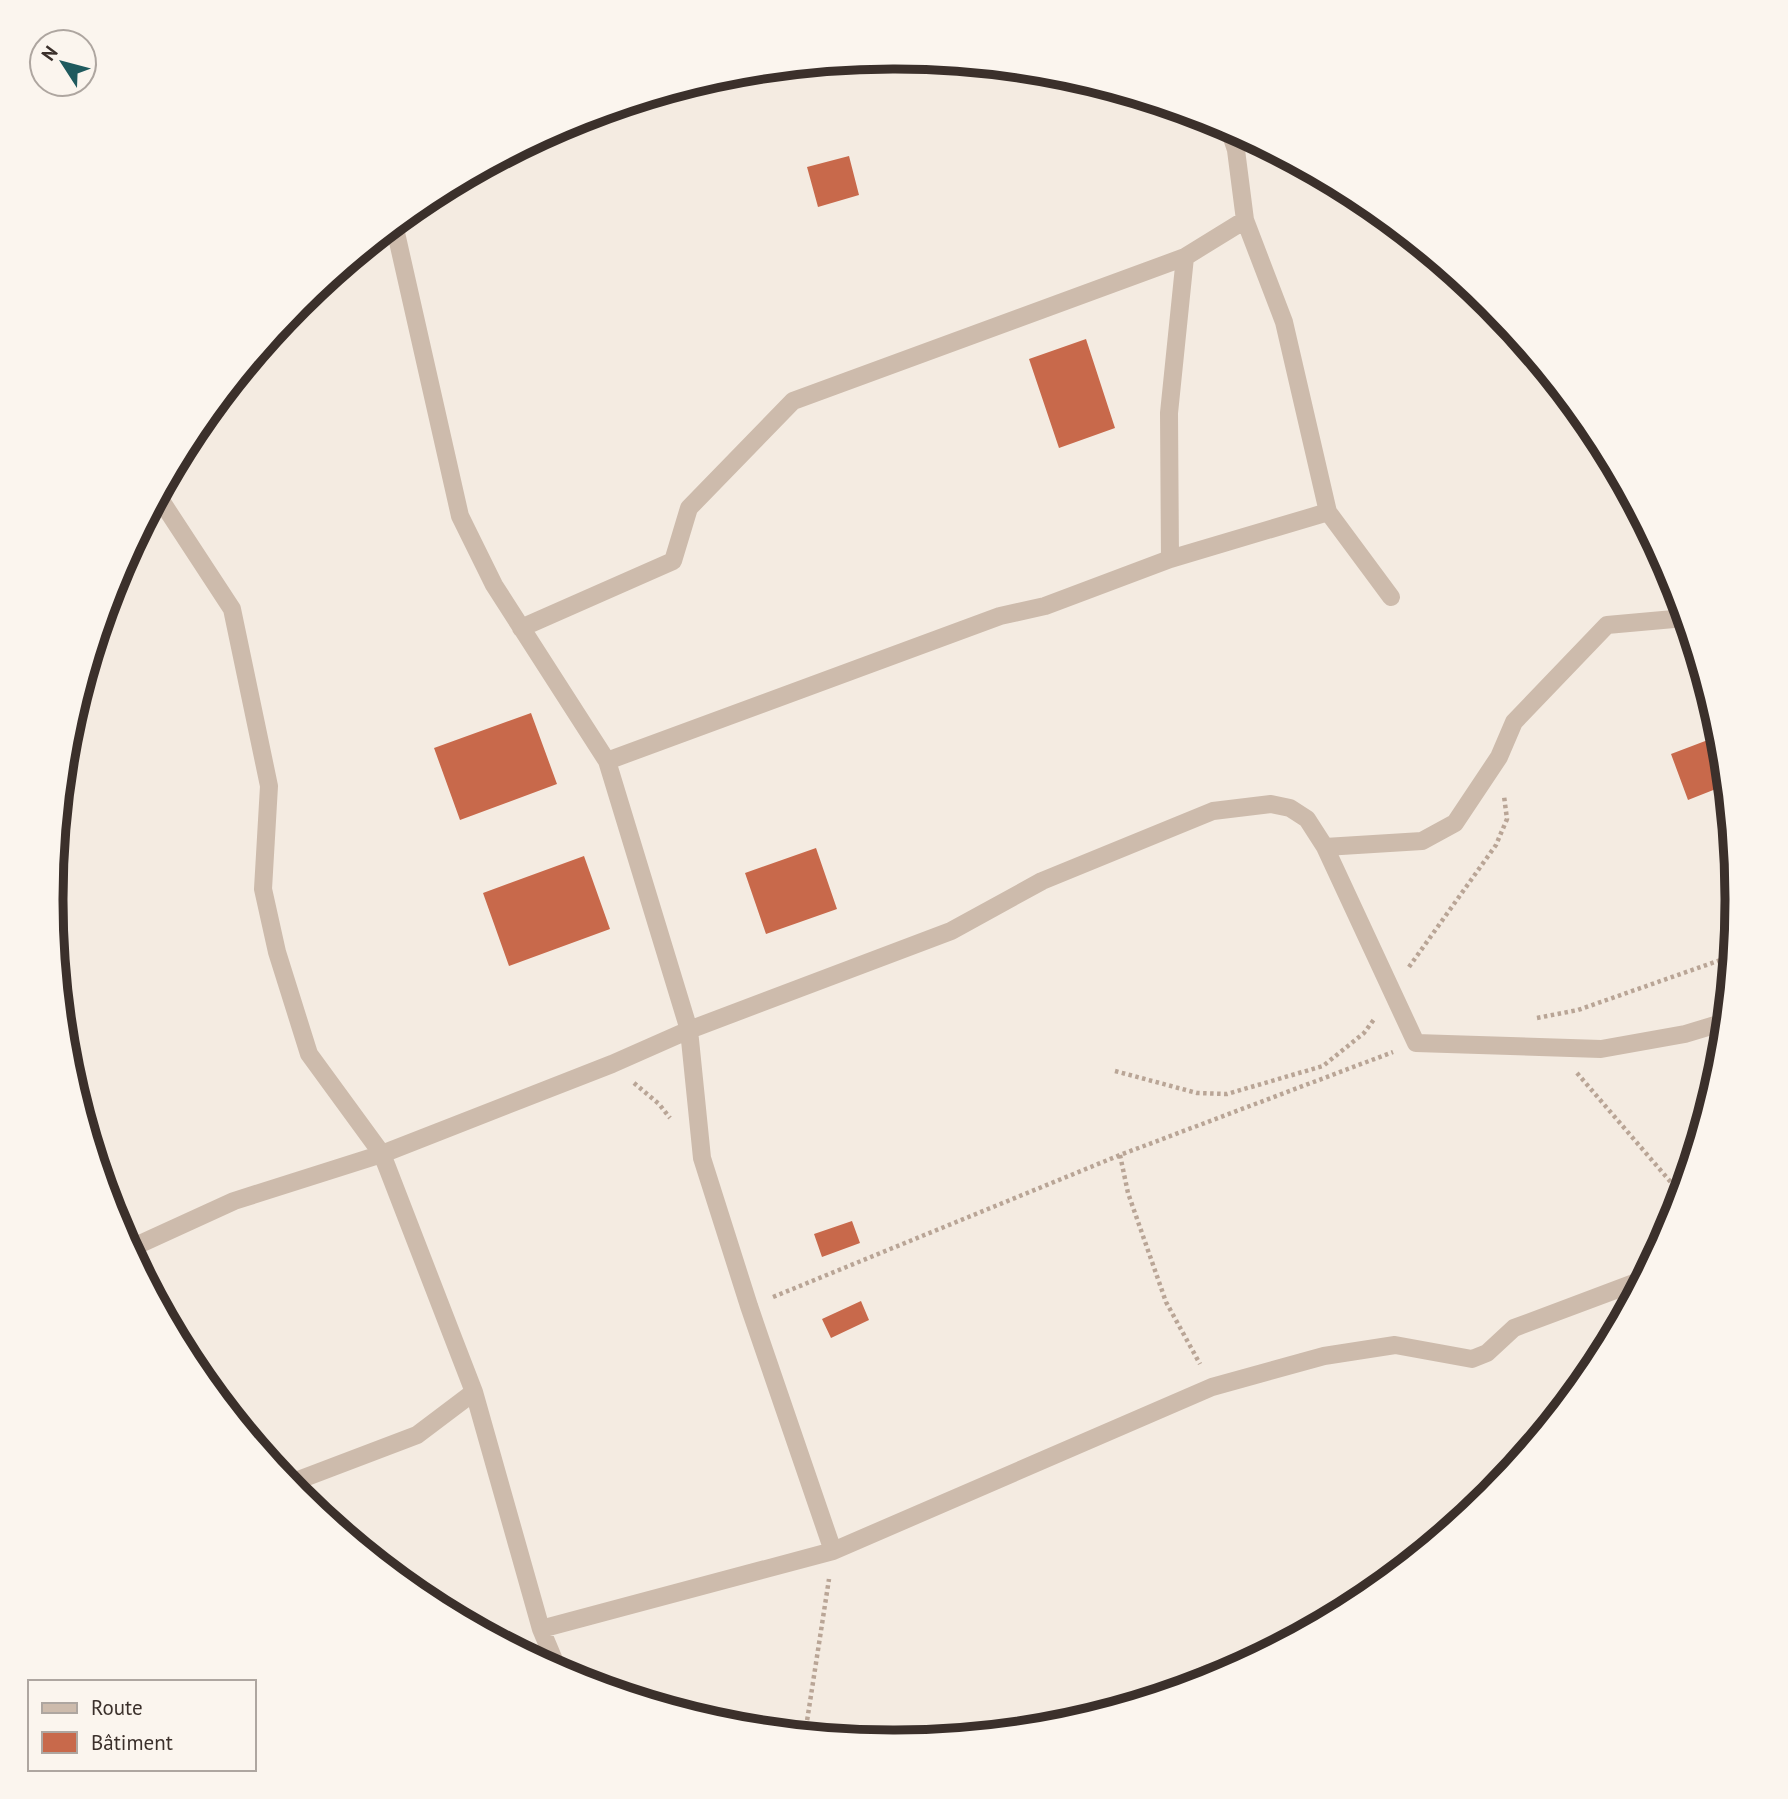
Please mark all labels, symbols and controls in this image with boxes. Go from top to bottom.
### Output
north arrow [28,28,98,98]
text: N [36,41,63,65]
legend [28,1680,256,1771]
text: Route [91,1694,143,1721]
text: Bâtiment [91,1729,173,1756]

